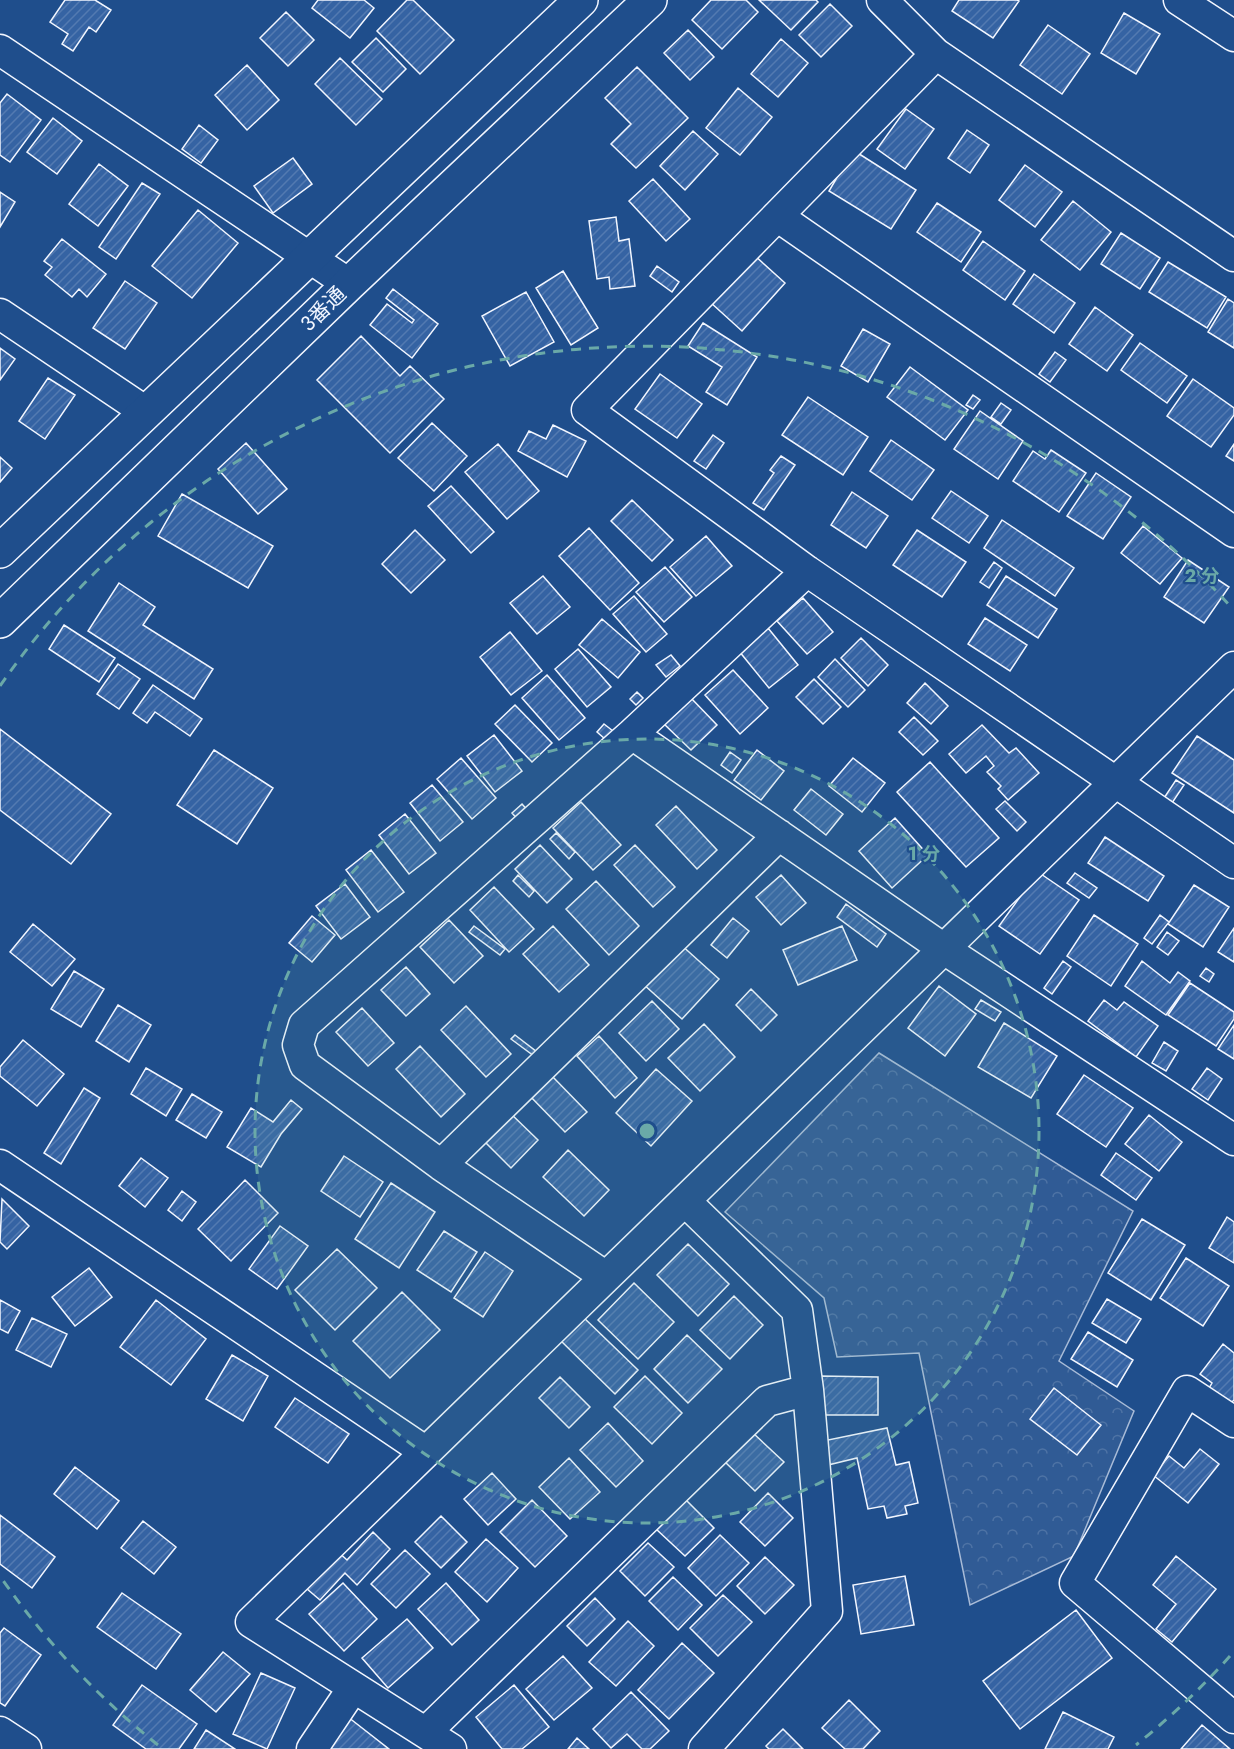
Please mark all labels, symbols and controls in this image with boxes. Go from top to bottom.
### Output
street label: 3番通 [293,280,353,338]
text: 2 分 [1184,563,1220,589]
text: 1 分 [908,841,940,867]
centre of rings [637,1121,657,1141]

